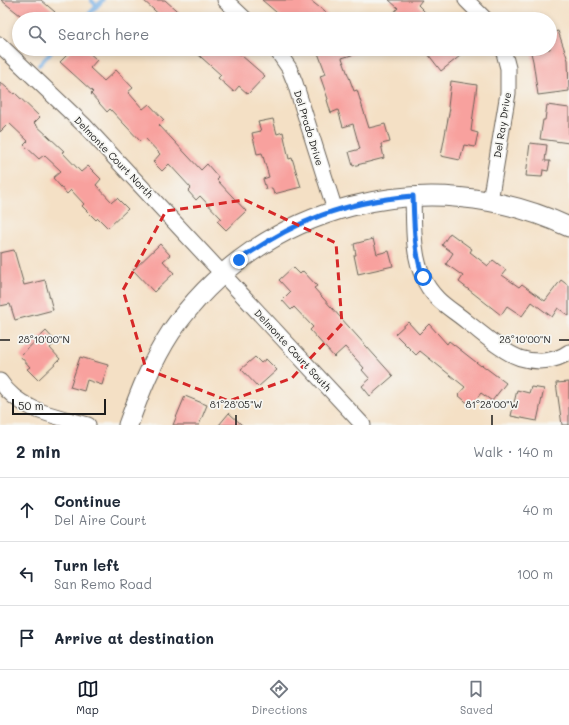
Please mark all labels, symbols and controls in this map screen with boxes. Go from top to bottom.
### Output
search box [12,12,557,56]
icon: search [26,23,48,45]
text: Search here [58,24,149,44]
street label: Del Prado Drive [291,89,327,167]
street label: Del Ray Drive [490,91,514,159]
street label: Delmonte Court North [71,113,157,201]
route end [230,251,248,269]
route start [414,268,432,286]
street label: Delmonte Court South [251,306,335,394]
text: 28°10'00"N [18,332,70,346]
text: 28°10'00"N [499,332,551,346]
scale bar [12,397,106,416]
text: 81°28'05"W [210,397,262,411]
text: 81°28'00"W [466,397,519,411]
text: 50 m [18,398,44,413]
text: 2 min [16,440,61,462]
text: Walk · 140 m [473,443,553,460]
text: Continue [54,491,121,511]
icon: ahead [16,499,38,521]
text: 40 m [523,501,553,518]
text: Del Aire Court [54,511,146,528]
text: Turn left [54,555,119,575]
icon: left [16,563,38,585]
text: 100 m [517,565,553,582]
text: San Remo Road [54,575,152,592]
icon: arrive [16,627,38,649]
text: Arrive at destination [54,628,214,648]
tab: Map [76,678,99,717]
tab: Directions [251,678,307,717]
tab: Saved [460,678,493,717]

